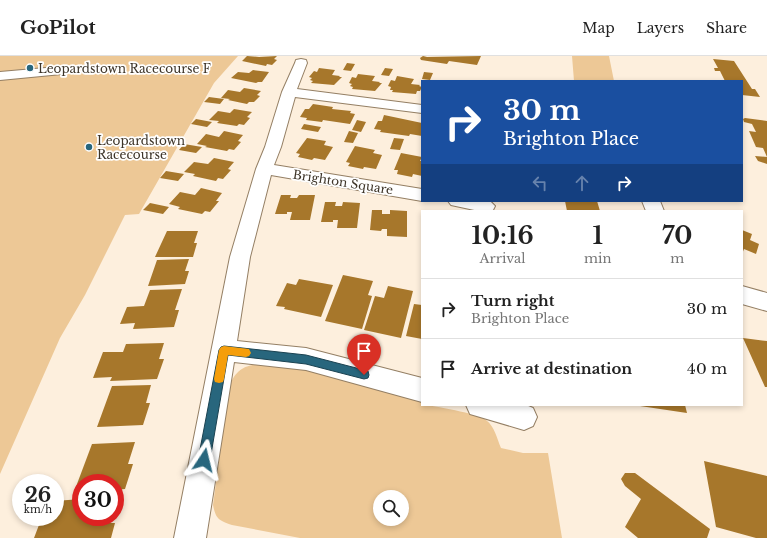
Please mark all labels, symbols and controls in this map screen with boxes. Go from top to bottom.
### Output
text: GoPilot [20,16,96,39]
text: Map [582,19,615,37]
text: Layers [637,19,684,37]
text: Share [706,19,747,37]
place label: Leopardstown Racecourse F [38,61,211,76]
marker: Leopardstown Racecourse F [25,63,35,73]
text: 30 m [503,93,580,128]
icon: right [437,96,489,148]
text: Brighton Place [503,128,639,150]
place label: Leopardstown Racecourse [97,133,185,162]
marker: Leopardstown Racecourse [84,142,94,152]
street label: Brighton Square [292,167,394,197]
icon: left [529,172,551,194]
icon: ahead [571,172,593,194]
icon: right [613,172,635,194]
text: 10:16 [472,221,534,250]
text: 1 [593,221,603,250]
text: 70 [662,221,692,250]
text: Arrival [480,250,526,267]
text: min [584,250,611,267]
text: m [670,250,684,267]
text: Turn right [471,291,554,310]
icon: right [437,298,459,320]
text: 30 m [687,299,727,318]
text: Brighton Place [471,310,569,327]
pin [347,334,381,375]
icon: arrive [353,340,375,362]
icon: arrive [437,358,459,380]
text: Arrive at destination [471,359,632,378]
text: 40 m [687,359,727,378]
position arrow [183,439,225,481]
speed limit sign: 30 [72,474,124,526]
text: 26 [25,483,51,507]
map controls [373,490,409,526]
button: search [373,490,409,526]
text: km/h [24,503,52,516]

